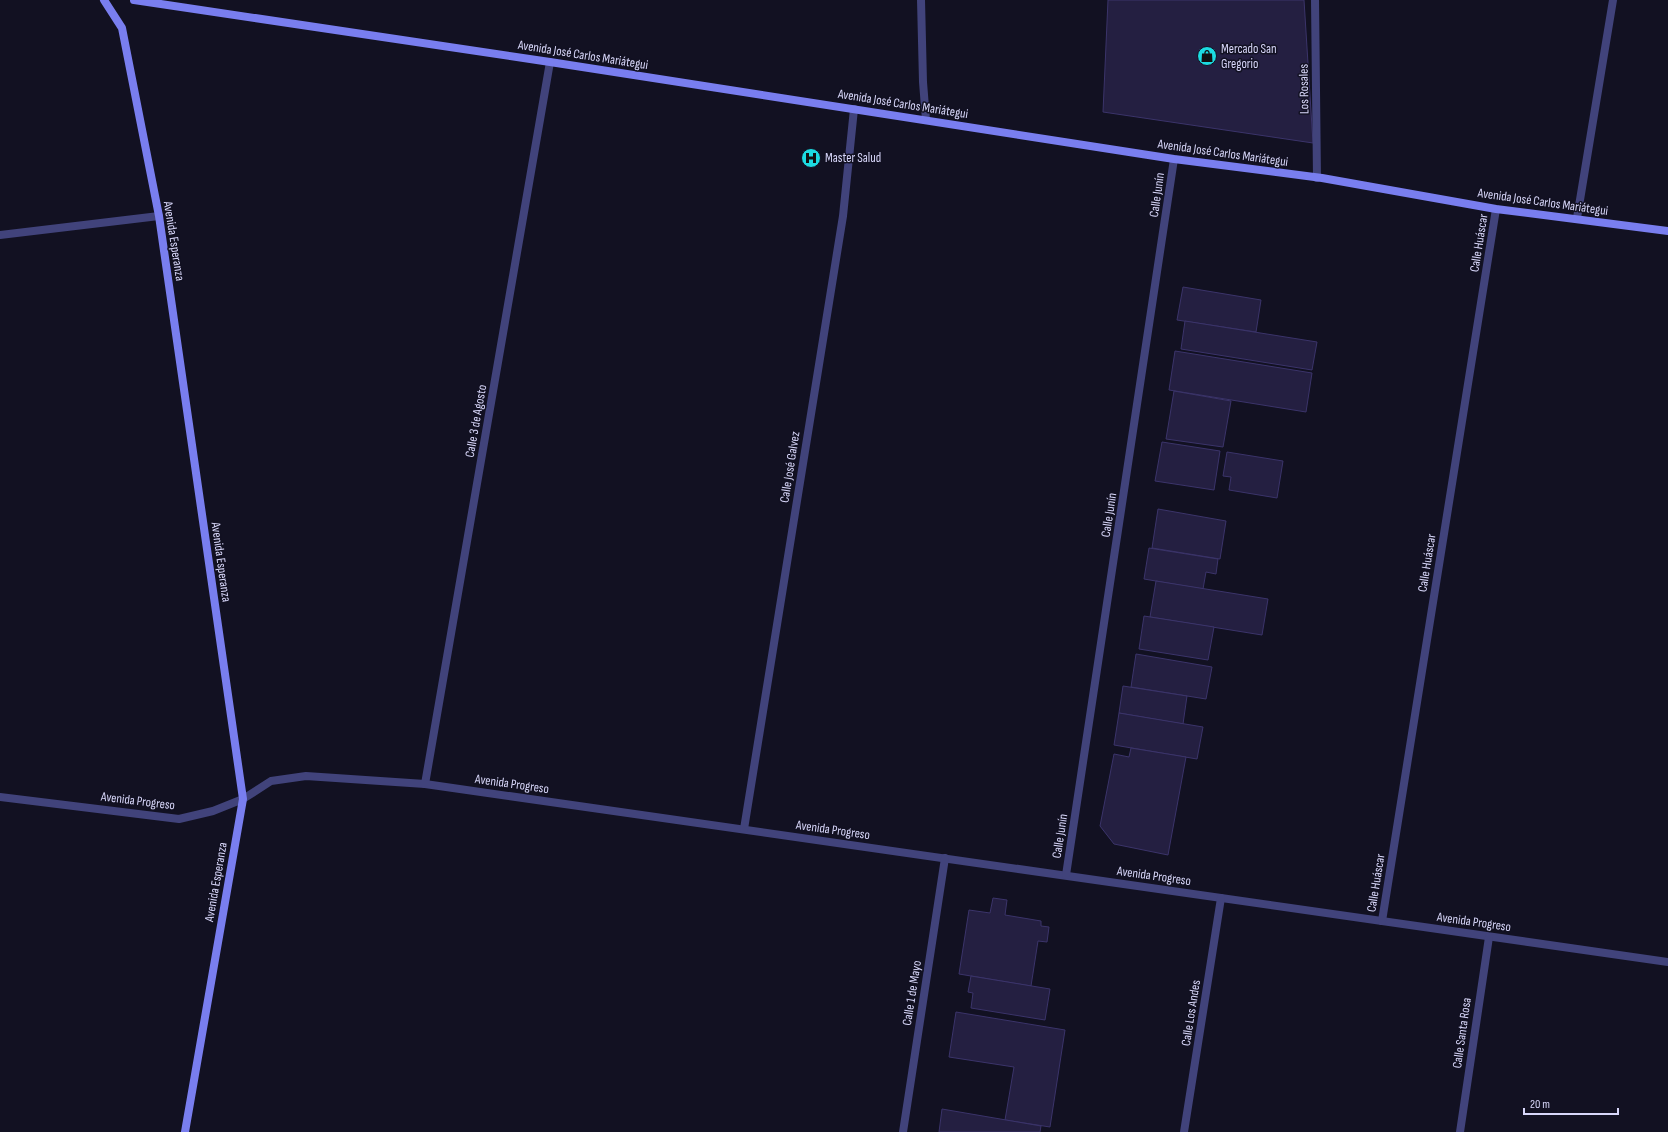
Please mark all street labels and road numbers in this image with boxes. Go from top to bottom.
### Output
street label: Avenida José Carlos Mariátegui [516,37,649,73]
street label: Los Rosales [1296,64,1312,114]
street label: Avenida José Carlos Mariátegui [836,86,969,122]
street label: Avenida José Carlos Mariátegui [1156,136,1289,170]
street label: Calle Junín [1146,172,1168,218]
street label: Avenida José Carlos Mariátegui [1476,185,1609,219]
street label: Avenida Esperanza [160,199,188,282]
street label: Calle Huáscar [1467,213,1492,273]
street label: Calle 3 de Agosto [462,383,490,459]
street label: Calle José Galvez [776,430,804,504]
street label: Calle Junín [1098,492,1120,538]
street label: Avenida Esperanza [207,520,235,603]
street label: Calle Huáscar [1415,533,1440,593]
street label: Avenida Progreso [473,771,550,797]
street label: Avenida Progreso [99,788,176,813]
street label: Calle Junín [1049,813,1071,859]
street label: Avenida Progreso [794,817,871,843]
street label: Avenida Esperanza [201,841,231,924]
street label: Calle Huáscar [1364,853,1389,913]
street label: Avenida Progreso [1115,863,1192,889]
street label: Avenida Progreso [1435,909,1512,935]
street label: Calle 1 de Mayo [899,959,925,1027]
street label: Calle Los Andes [1178,978,1204,1047]
street label: Calle Santa Rosa [1449,997,1475,1069]

